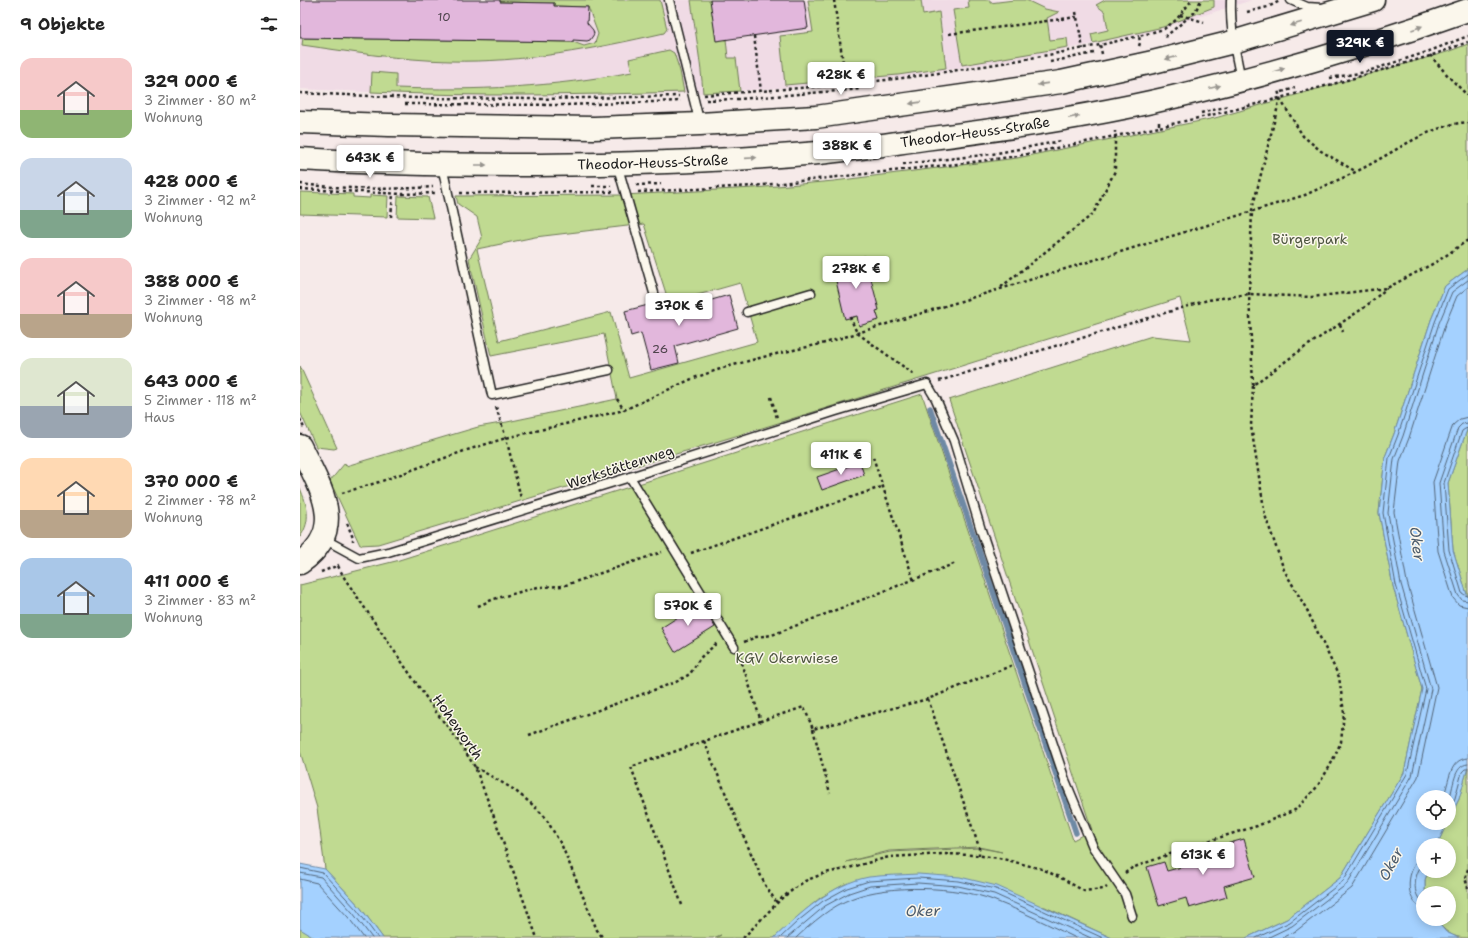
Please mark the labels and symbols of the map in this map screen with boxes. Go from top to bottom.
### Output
house number: 10 [437,9,451,25]
one-way arrow [1290,21,1302,27]
one-way arrow [1411,25,1423,31]
pin: 329K € [1327,30,1393,64]
one-way arrow [1164,56,1177,62]
pin: 428K € [808,62,874,96]
one-way arrow [1273,67,1285,73]
one-way arrow [1037,81,1049,87]
one-way arrow [1209,84,1221,90]
one-way arrow [909,100,921,106]
street label: Theodor-Heuss-Straße [899,112,1051,151]
one-way arrow [1068,114,1080,120]
pin: 388K € [814,133,880,167]
pin: 643K € [337,145,403,179]
street label: Theodor-Heuss-Straße [577,150,729,173]
one-way arrow [745,154,757,161]
one-way arrow [475,162,488,168]
park label: Bürgerpark [1272,230,1348,248]
pin: 278K € [823,256,889,290]
pin: 370K € [646,293,712,327]
house number: 26 [652,341,668,357]
street label: Werkstättenweg [564,441,676,493]
pin: 411K € [808,442,874,476]
water label: Oker [1405,525,1429,563]
pin: 570K € [655,593,721,627]
park label: KGV Okerwiese [736,649,838,667]
street label: Hoheworth [429,691,487,763]
pin: 613K € [1170,842,1236,876]
water label: Oker [1374,843,1408,884]
water label: Oker [905,901,941,921]

